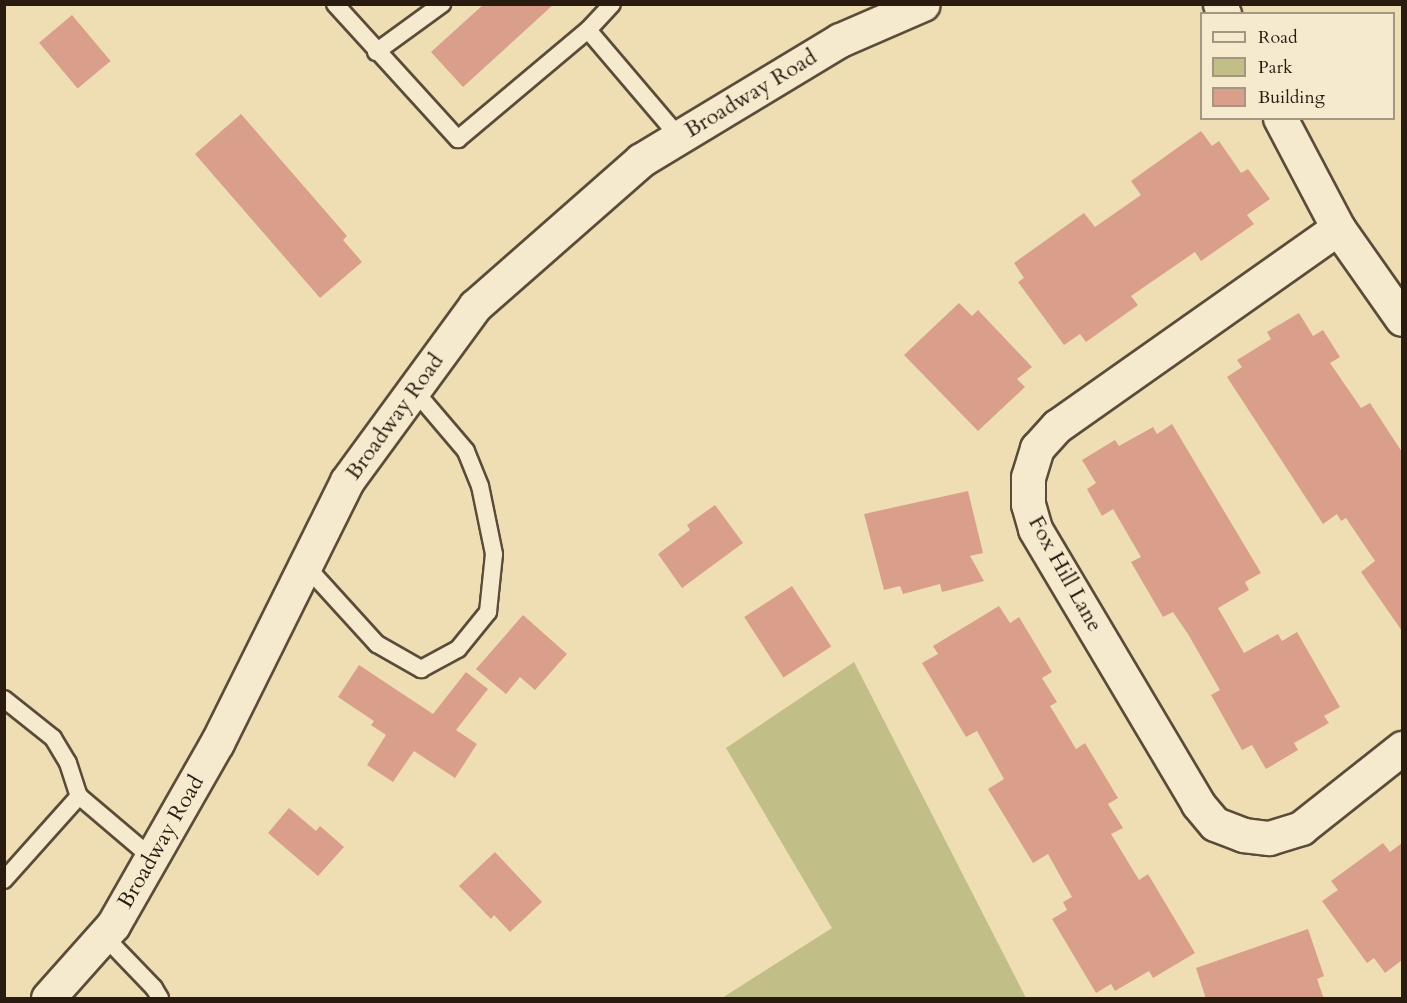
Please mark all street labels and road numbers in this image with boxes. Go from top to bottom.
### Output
street label: Broadway Road [680,44,822,144]
street label: Broadway Road [340,349,450,485]
street label: Fox Hill Lane [1022,512,1108,636]
street label: Broadway Road [112,771,210,913]

